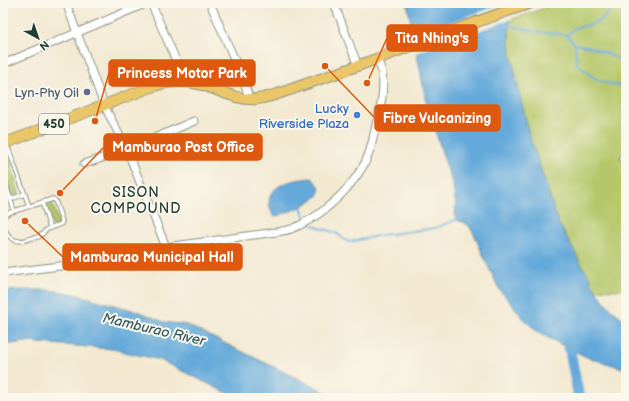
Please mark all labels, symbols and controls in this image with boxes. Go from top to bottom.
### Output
north arrow [18,18,58,58]
callout: Tita Nhing's [387,25,477,51]
text: Tita Nhing's [395,30,469,47]
text: N [37,38,51,53]
callout: Princess Motor Park [109,60,255,86]
text: Princess Motor Park [117,65,248,82]
place label: Lyn-Phy Oil [14,85,79,101]
marker: Lyn-Phy Oil [82,87,92,97]
place label: Lucky Riverside Plaza [259,101,349,132]
callout: Fibre Vulcanizing [375,105,500,131]
marker: Lucky Riverside Plaza [352,110,362,120]
text: Fibre Vulcanizing [383,110,491,127]
road number: 450 [39,114,69,134]
callout: Mamburao Post Office [104,134,262,160]
text: Mamburao Post Office [112,139,254,156]
district label: SISON COMPOUND [90,184,182,217]
callout: Mamburao Municipal Hall [63,244,242,270]
text: Mamburao Municipal Hall [70,249,234,266]
water label: Mamburao River [101,309,208,350]

